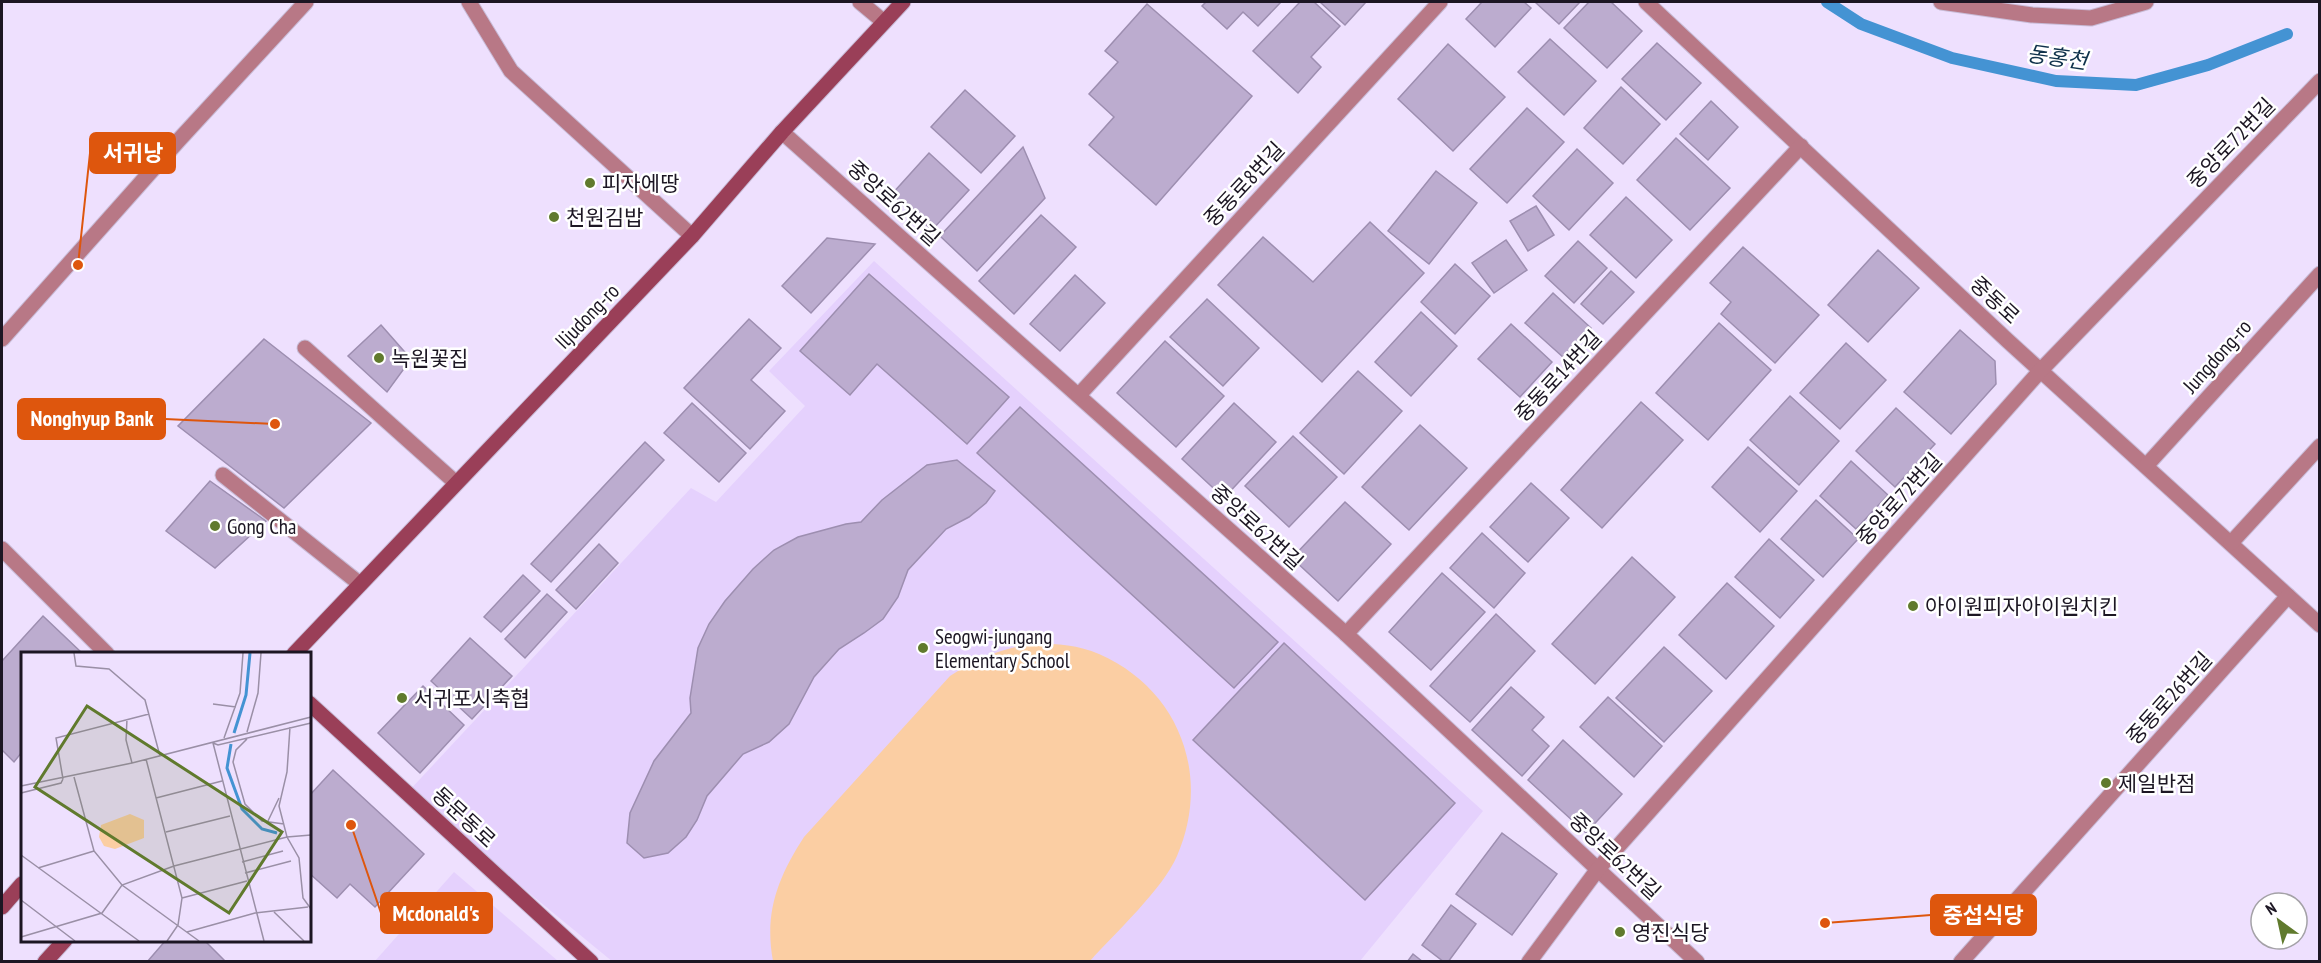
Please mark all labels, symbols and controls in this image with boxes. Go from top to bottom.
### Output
water label: 동홍천 [2025,39,2092,75]
street label: 중앙로72번길 [2181,92,2281,194]
callout: 서귀낭 [90,133,175,173]
street label: 중동로8번길 [1198,136,1290,232]
text: 서귀낭 [103,139,163,167]
street label: 중앙로62번길 [842,154,946,252]
place label: 피자에땅 [602,170,679,197]
marker: 피자에땅 [583,176,597,190]
place label: 천원김밥 [566,204,643,231]
marker: 천원김밥 [547,210,561,224]
street label: 중동로 [1965,270,2025,330]
street label: Iljudong-ro [549,278,625,354]
street label: Jungdong-ro [2176,314,2257,399]
street label: 중동로14번길 [1509,325,1607,427]
place label: 녹원꽃집 [391,345,468,372]
marker: 녹원꽃집 [372,351,386,365]
callout: Nonghyup Bank [18,399,165,439]
text: Nonghyup Bank [31,404,154,432]
street label: 중앙로72번길 [1850,447,1948,551]
street label: 중앙로62번길 [1205,478,1309,576]
place label: Gong Cha [227,513,296,540]
marker: Gong Cha [208,519,222,533]
place label: 아이원피자아이원치킨 [1925,593,2118,620]
marker: 아이원피자아이원치킨 [1906,599,1920,613]
place label: Seogwi-jungang Elementary School [935,623,1070,674]
marker: Seogwi-jungang Elementary School [916,641,930,655]
street label: 중동로26번길 [2120,646,2218,750]
inset map [21,652,310,942]
place label: 서귀포시축협 [414,685,530,712]
marker: 서귀포시축협 [395,691,409,705]
place label: 제일반점 [2118,770,2195,797]
marker: 제일반점 [2099,776,2113,790]
street label: 동문동로 [427,781,501,853]
street label: 중앙로62번길 [1564,807,1666,905]
north arrow [2249,891,2309,951]
callout: Mcdonald's [381,893,492,933]
callout: 중섭식당 [1931,895,2036,935]
text: N [2262,898,2280,919]
text: Mcdonald's [392,899,480,927]
text: 중섭식당 [1943,901,2023,929]
place label: 영진식당 [1632,919,1709,946]
marker: 영진식당 [1613,925,1627,939]

